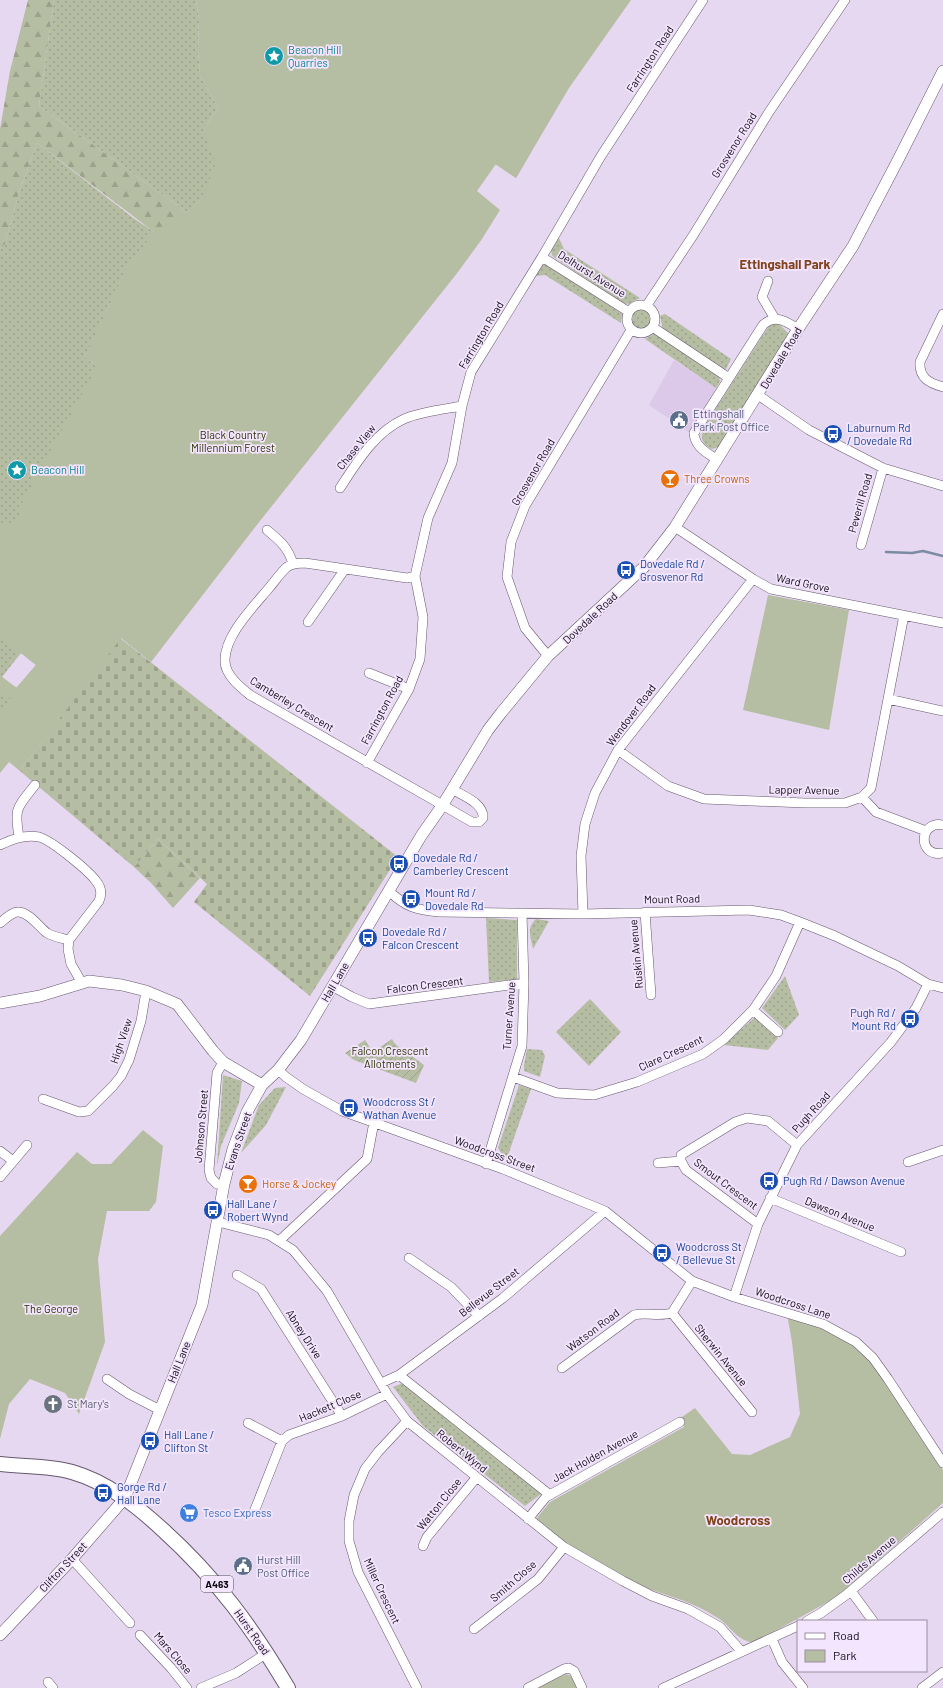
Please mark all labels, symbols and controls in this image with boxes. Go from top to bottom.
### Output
street label: Farrington Road [623,23,676,94]
place label: Beacon Hill Quarries [288,43,341,69]
place icon: Beacon Hill Quarries [263,45,285,67]
street label: Grosvenor Road [708,110,759,180]
street label: Delhurst Avenue [556,248,629,300]
district label: Ettingshall Park [740,256,831,272]
street label: Farrington Road [455,299,506,371]
street label: Dovedale Road [757,324,804,391]
place label: Ettingshall Park Post Office [693,407,769,433]
public building icon: Ettingshall Park Post Office [668,409,690,431]
street label: Chase View [333,421,378,472]
place label: Laburnum Rd / Dovedale Rd [847,421,912,447]
bus stop icon: Laburnum Rd / Dovedale Rd [822,423,844,445]
park label: Black Country Millennium Forest [191,428,275,454]
street label: Grosvenor Road [508,436,557,507]
place icon: Beacon Hill [6,459,28,481]
place label: Beacon Hill [31,463,84,476]
bar icon: Three Crowns [659,468,681,490]
place label: Three Crowns [684,472,750,485]
street label: Peverill Road [845,472,874,534]
place label: Dovedale Rd / Grosvenor Rd [640,557,705,583]
bus stop icon: Dovedale Rd / Grosvenor Rd [615,559,637,581]
street label: Ward Grove [775,571,831,595]
street label: Dovedale Road [560,589,620,646]
street label: Camberley Crescent [248,673,337,734]
street label: Farrington Road [358,673,405,747]
street label: Wendover Road [603,681,658,748]
street label: Lapper Avenue [768,782,840,797]
place label: Dovedale Rd / Camberley Crescent [413,851,509,877]
bus stop icon: Dovedale Rd / Camberley Crescent [388,853,410,875]
place label: Mount Rd / Dovedale Rd [425,886,483,912]
bus stop icon: Mount Rd / Dovedale Rd [400,888,422,910]
street label: Mount Road [644,892,700,905]
street label: Ruskin Avenue [626,919,645,989]
place label: Dovedale Rd / Falcon Crescent [382,925,459,951]
bus stop icon: Dovedale Rd / Falcon Crescent [357,927,379,949]
street label: Hall Lane [318,959,351,1004]
street label: Falcon Crescent [386,973,464,996]
street label: Turner Avenue [500,981,517,1051]
place label: Pugh Rd / Mount Rd [850,1006,896,1032]
bus stop icon: Pugh Rd / Mount Rd [899,1008,921,1030]
street label: High View [107,1016,134,1065]
street label: Clare Crescent [636,1032,705,1073]
park label: Falcon Crescent Allotments [351,1044,429,1070]
street label: Pugh Road [789,1088,832,1135]
street label: Johnson Street [191,1089,210,1163]
place label: Woodcross St / Wathan Avenue [363,1095,436,1121]
bus stop icon: Woodcross St / Wathan Avenue [338,1097,360,1119]
street label: Evans Street [221,1110,254,1172]
street label: Woodcross Street [453,1133,538,1174]
street label: Smout Crescent [692,1155,761,1212]
bus stop icon: Pugh Rd / Dawson Avenue [758,1170,780,1192]
bar icon: Horse & Jockey [237,1173,259,1195]
place label: Pugh Rd / Dawson Avenue [783,1174,905,1187]
place label: Horse & Jockey [262,1177,336,1190]
street label: Dawson Avenue [803,1194,877,1234]
place label: Hall Lane / Robert Wynd [227,1197,288,1223]
bus stop icon: Hall Lane / Robert Wynd [202,1199,224,1221]
place label: Woodcross St / Bellevue St [676,1240,742,1266]
bus stop icon: Woodcross St / Bellevue St [651,1242,673,1264]
street label: Bellevue Street [456,1264,521,1319]
street label: Woodcross Lane [754,1284,833,1321]
park label: The George [24,1302,78,1315]
street label: Watson Road [564,1306,622,1354]
street label: Abney Drive [284,1307,325,1361]
street label: Sherwin Avenue [692,1321,751,1389]
street label: Hall Lane [164,1339,193,1384]
street label: Hackett Close [297,1387,363,1424]
church icon: St Mary's [42,1393,64,1415]
place label: St Mary's [67,1397,109,1410]
street label: Robert Wynd [434,1426,490,1475]
street label: Jack Holden Avenue [550,1427,640,1485]
place label: Hall Lane / Clifton St [164,1428,214,1454]
bus stop icon: Hall Lane / Clifton St [139,1430,161,1452]
street label: Watton Close [414,1475,464,1532]
place label: Gorge Rd / Hall Lane [117,1480,167,1506]
bus stop icon: Gorge Rd / Hall Lane [92,1482,114,1504]
supermarket icon: Tesco Express [178,1502,200,1524]
place label: Tesco Express [203,1506,272,1519]
district label: Woodcross [706,1512,771,1528]
street label: Childs Avenue [839,1533,898,1586]
street label: Clifton Street [36,1539,89,1594]
place label: Hurst Hill Post Office [257,1553,310,1579]
public building icon: Hurst Hill Post Office [232,1555,254,1577]
street label: Miller Crescent [362,1556,403,1626]
street label: Smith Close [487,1557,538,1604]
road number: A463 [201,1576,233,1592]
street label: Hurst Road [232,1606,273,1657]
legend [797,1620,927,1672]
text: Road [833,1628,860,1642]
street label: Mars Close [152,1629,195,1676]
text: Park [833,1648,857,1662]

